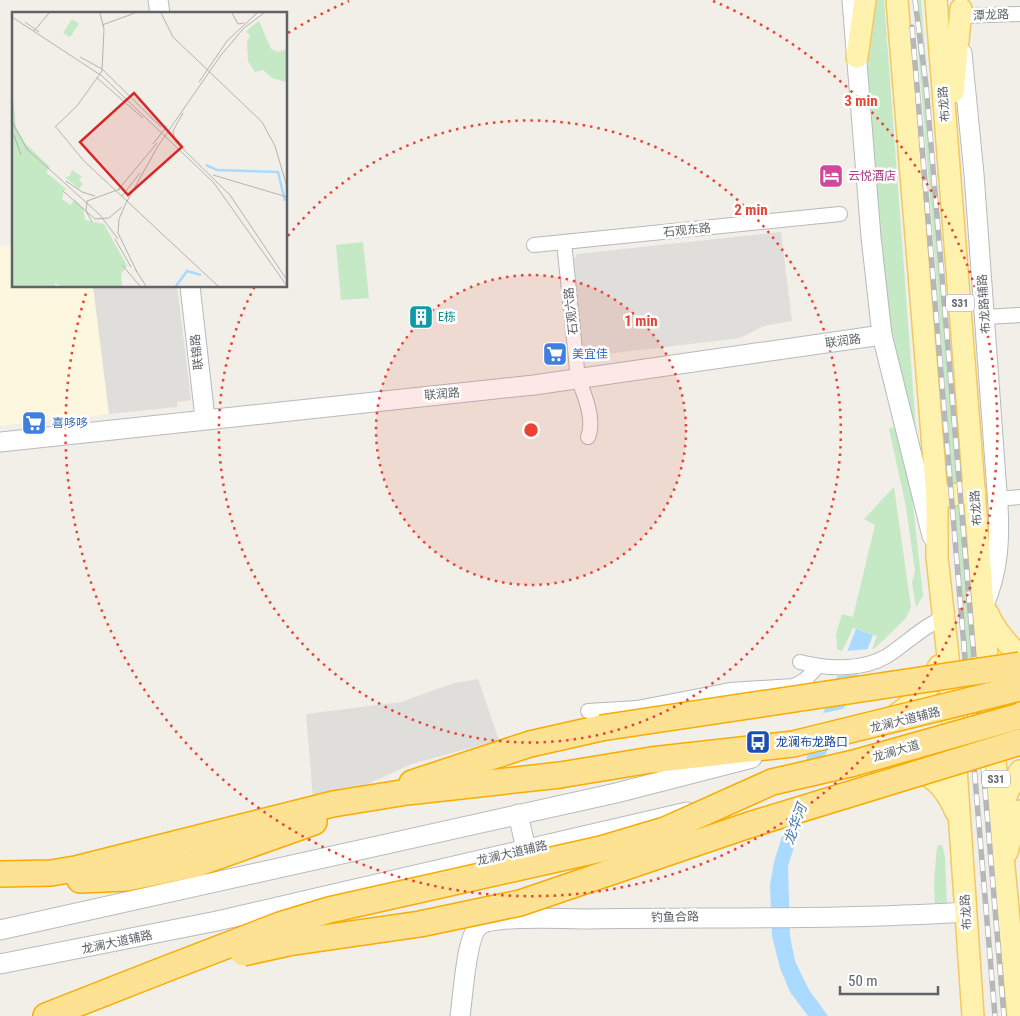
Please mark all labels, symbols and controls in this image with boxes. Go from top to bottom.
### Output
street label: 潭龙路 [973,7,1009,23]
inset map [12,12,288,288]
street label: 布龙路 [935,85,953,123]
text: 3 min [844,92,878,110]
hotel icon: 云悦酒店 [818,163,844,189]
place label: 云悦酒店 [848,169,896,183]
text: 2 min [734,201,768,219]
street label: 石观东路 [662,221,712,239]
street label: 布龙路辅路 [975,274,993,334]
street label: 石观六路 [562,286,580,336]
road number: S31 [946,294,974,312]
building icon: E栋 [408,304,434,330]
place label: E栋 [438,310,456,324]
text: 1 min [624,312,658,330]
street label: 联润路 [824,332,862,350]
street label: 联锦路 [188,333,206,371]
supermarket icon: 美宜佳 [542,341,568,367]
place label: 美宜佳 [572,347,608,361]
street label: 联润路 [423,385,461,403]
supermarket icon: 喜哆哆 [21,410,47,436]
place label: 喜哆哆 [52,416,88,430]
centre of rings [522,421,540,439]
street label: 布龙路 [967,489,985,527]
street label: 龙澜大道辅路 [868,704,942,736]
bus stop icon: 龙澜布龙路口 [745,729,771,755]
place label: 龙澜布龙路口 [776,735,848,749]
street label: 龙澜大道 [871,738,921,764]
road number: S31 [982,771,1010,788]
water label: 龙华河 [780,799,811,846]
street label: 龙澜大道辅路 [475,838,549,868]
street label: 布龙路 [958,894,974,930]
street label: 钓鱼合路 [651,910,699,924]
street label: 龙澜大道辅路 [80,928,154,956]
scale bar [840,964,938,996]
text: 50 m [848,972,878,990]

